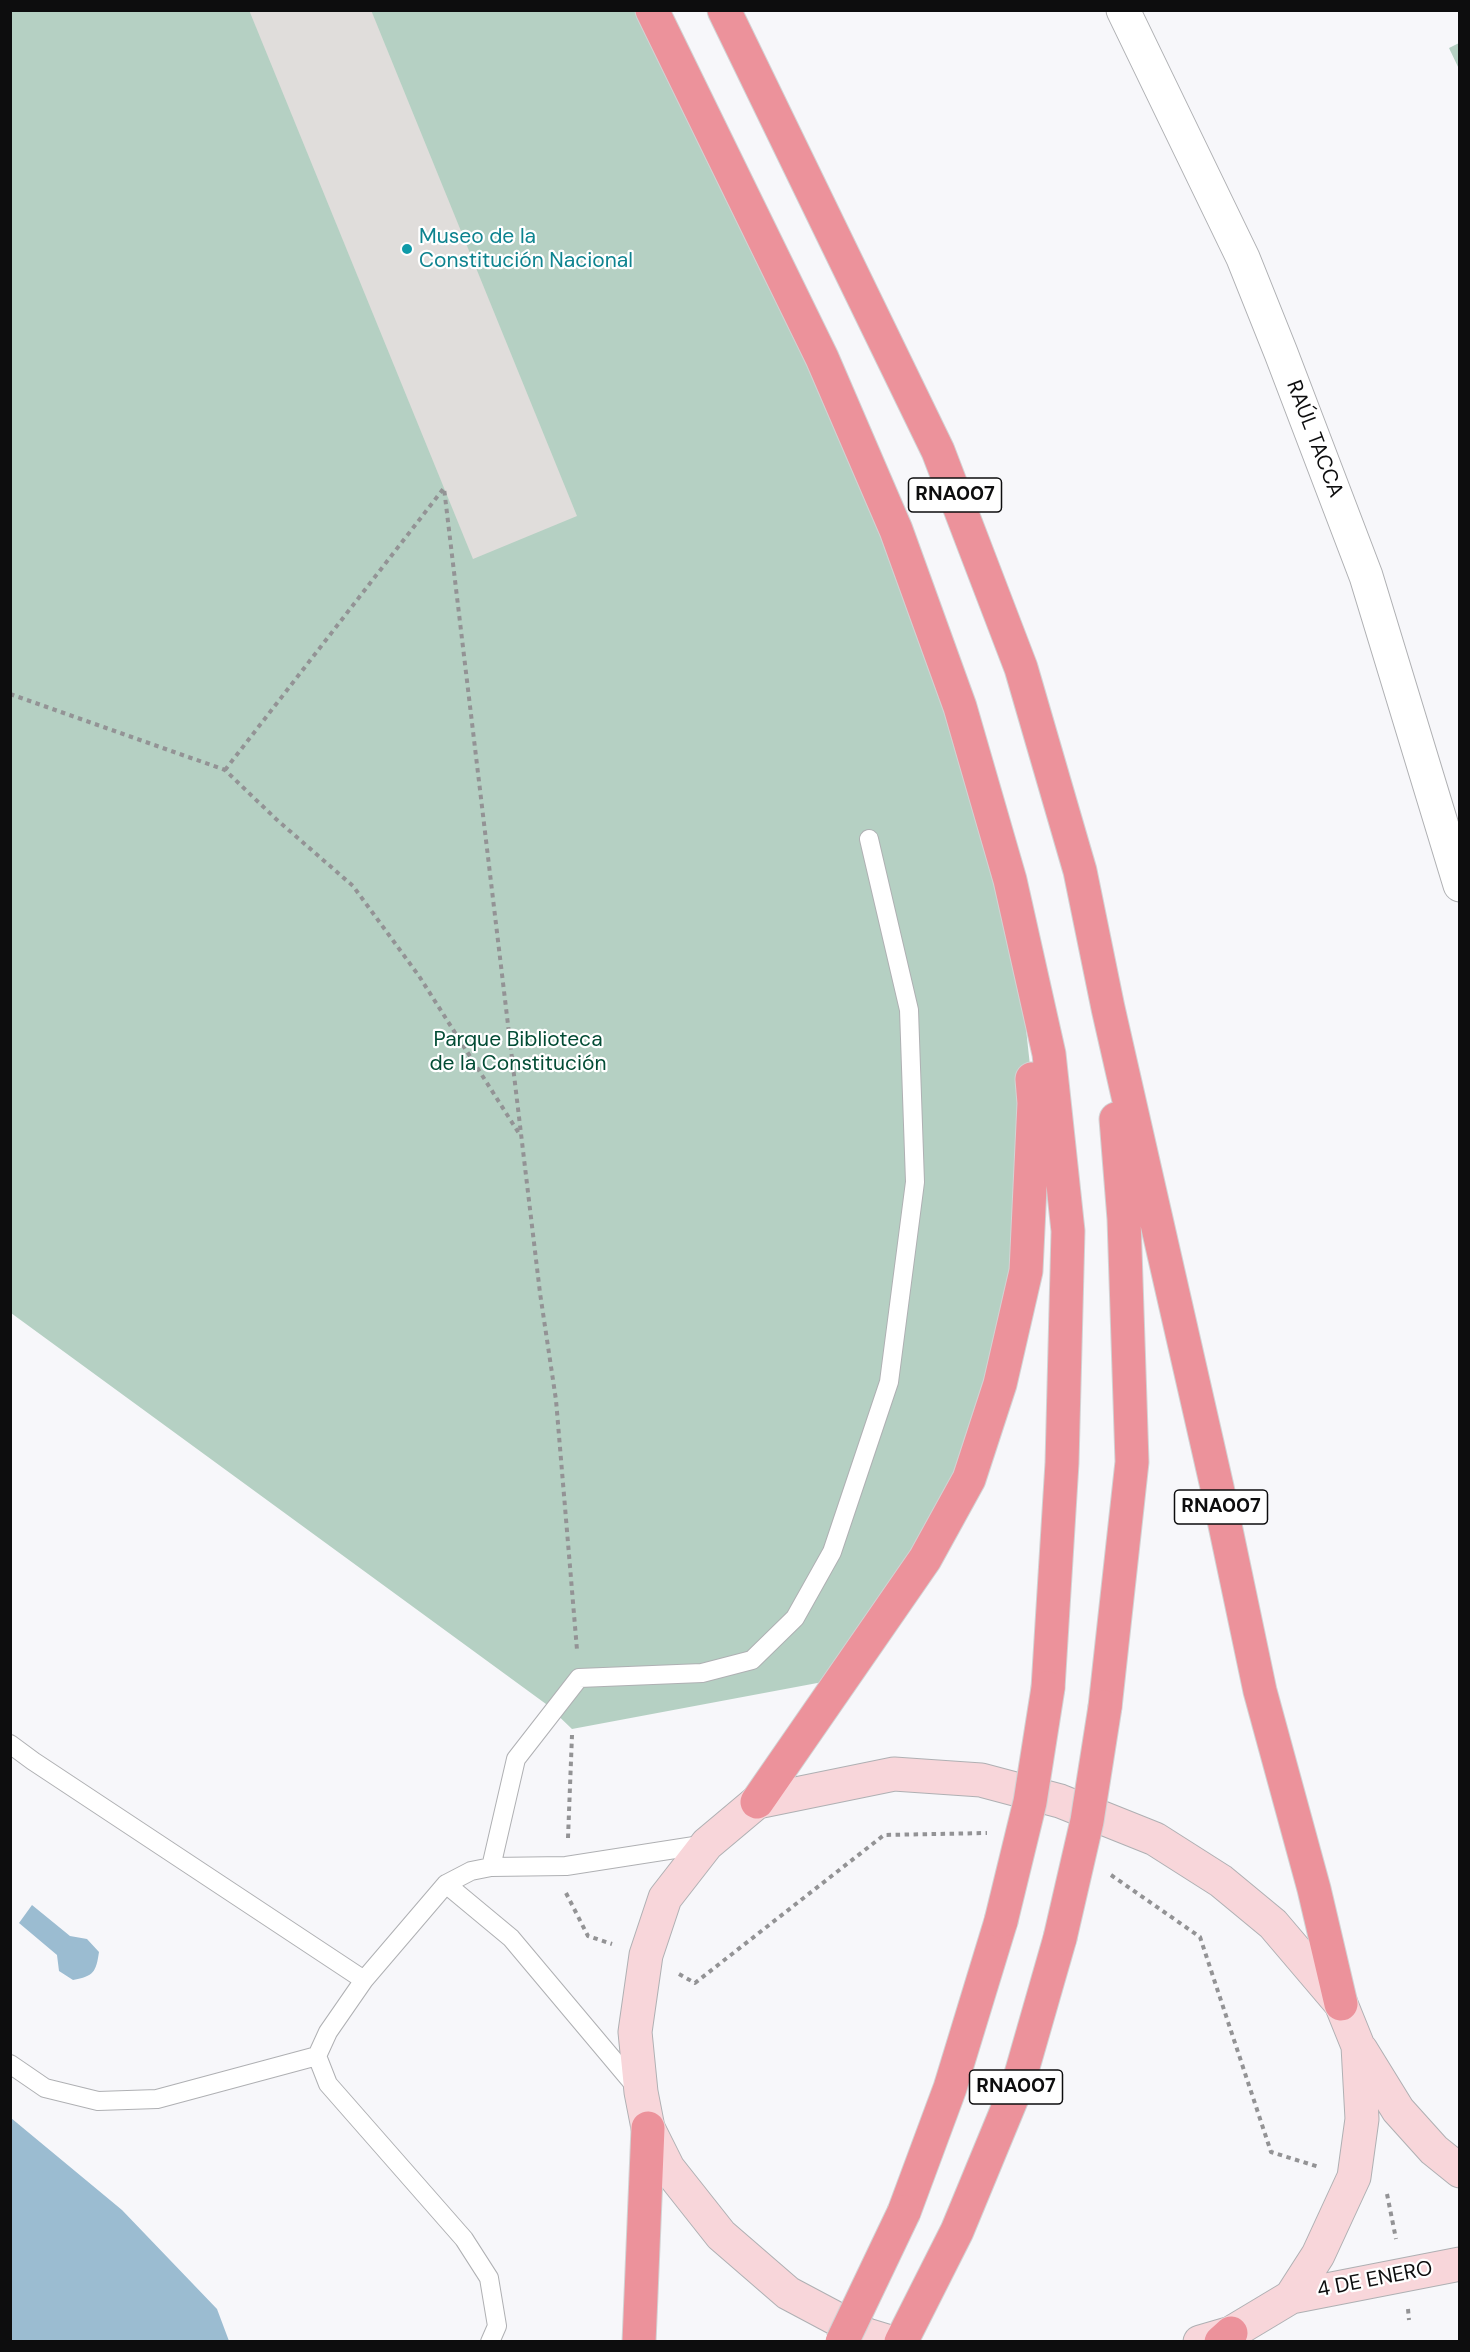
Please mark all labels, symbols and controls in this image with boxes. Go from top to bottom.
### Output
place label: Museo de la Constitución Nacional [419,224,633,274]
marker: Museo de la Constitución Nacional [400,242,414,256]
street label: RAÚL TACCA [1280,377,1348,501]
road number: RNA007 [908,478,1002,512]
park label: Parque Biblioteca de la Constitución [429,1027,607,1077]
road number: RNA007 [1174,1490,1268,1524]
road number: RNA007 [970,2070,1062,2104]
street label: 4 DE ENERO [1315,2256,1435,2304]

